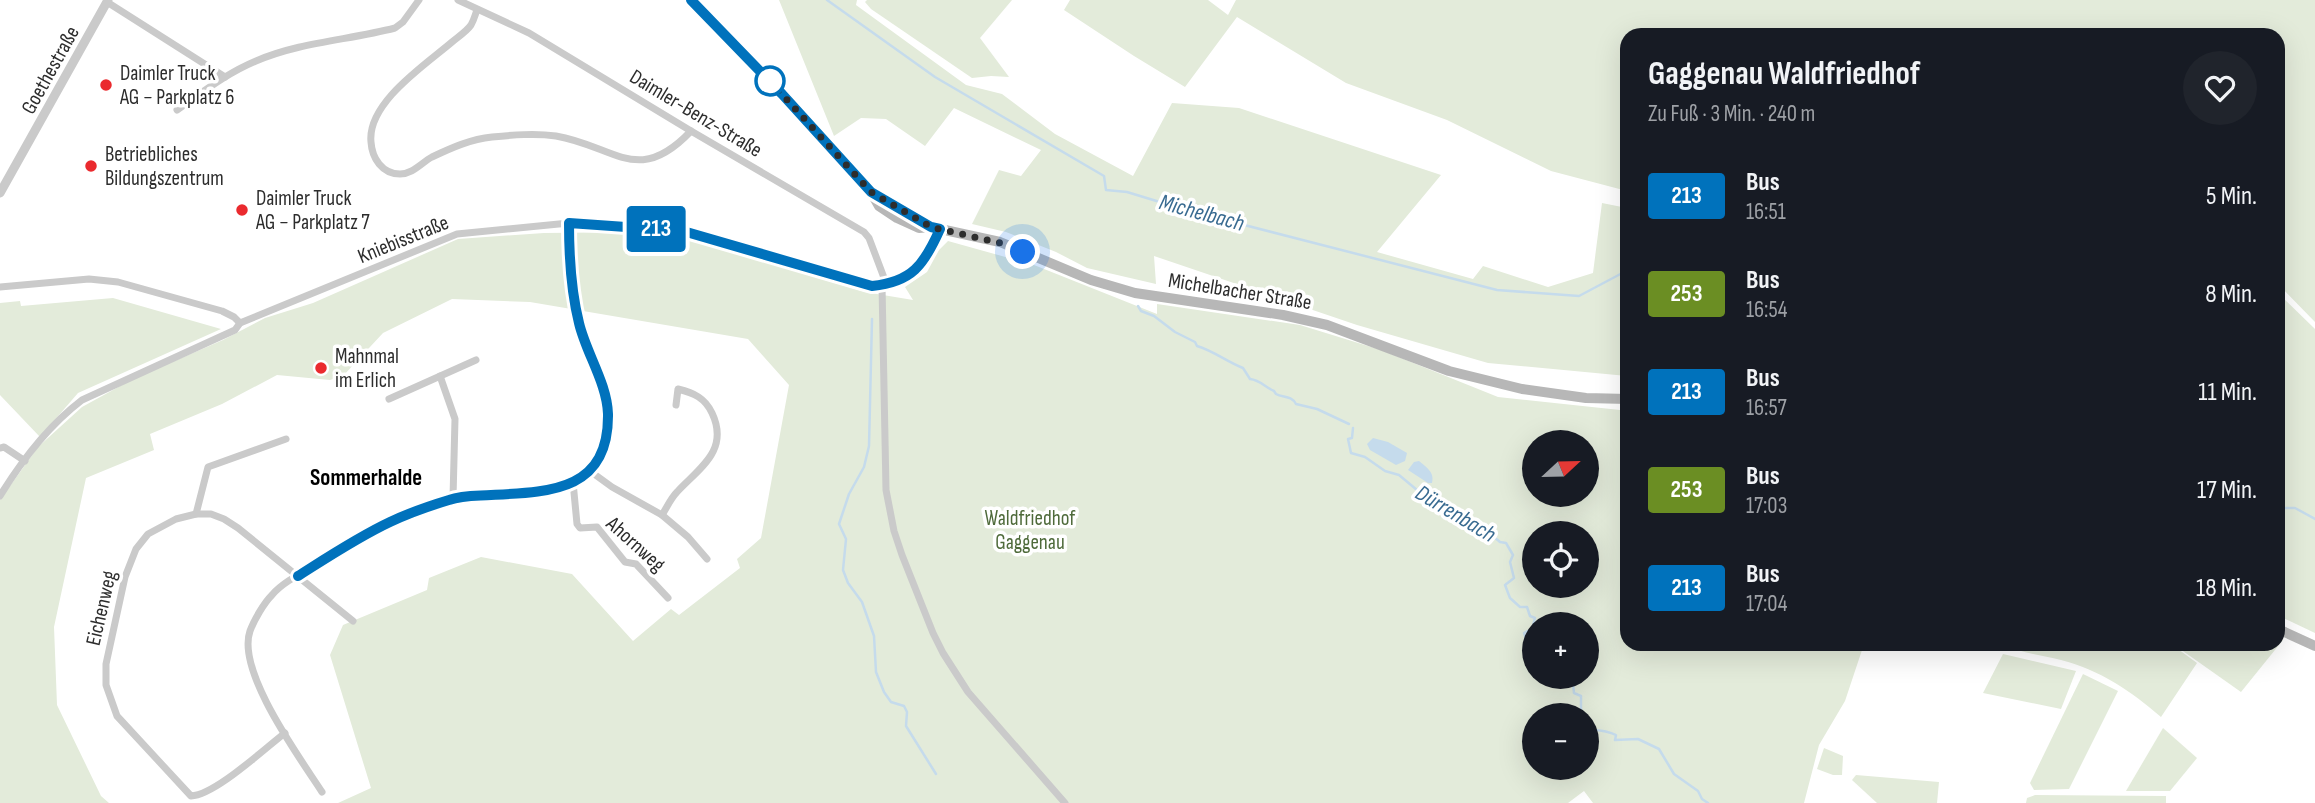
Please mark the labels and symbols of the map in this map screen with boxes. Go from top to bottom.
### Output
street label: Goethestraße [16,22,85,118]
place label: Daimler Truck AG − Parkplatz 6 [119,61,234,110]
street label: Daimler-Benz-Straße [625,64,766,163]
unlabelled marker [755,66,785,96]
marker: Daimler Truck AG − Parkplatz 6 [98,77,114,93]
place label: Betriebliches Bildungszentrum [105,142,224,191]
marker: Betriebliches Bildungszentrum [83,158,99,174]
place label: Daimler Truck AG − Parkplatz 7 [255,186,370,235]
water label: Michelbach [1156,188,1248,238]
marker: Daimler Truck AG − Parkplatz 7 [234,202,250,218]
line badge: 213 [616,206,696,252]
street label: Kniebisstraße [354,210,452,269]
your location [1005,234,1040,269]
street label: Michelbacher Straße [1167,268,1313,315]
place label: Mahnmal im Erlich [335,344,399,393]
marker: Mahnmal im Erlich [313,360,329,376]
north arrow [1522,430,1600,508]
district label: Sommerhalde [310,464,422,492]
water label: Dürrenbach [1410,479,1501,549]
park label: Waldfriedhof Gaggenau [985,506,1076,555]
street label: Ahornweg [600,511,670,577]
street label: Eichenweg [81,568,122,648]

